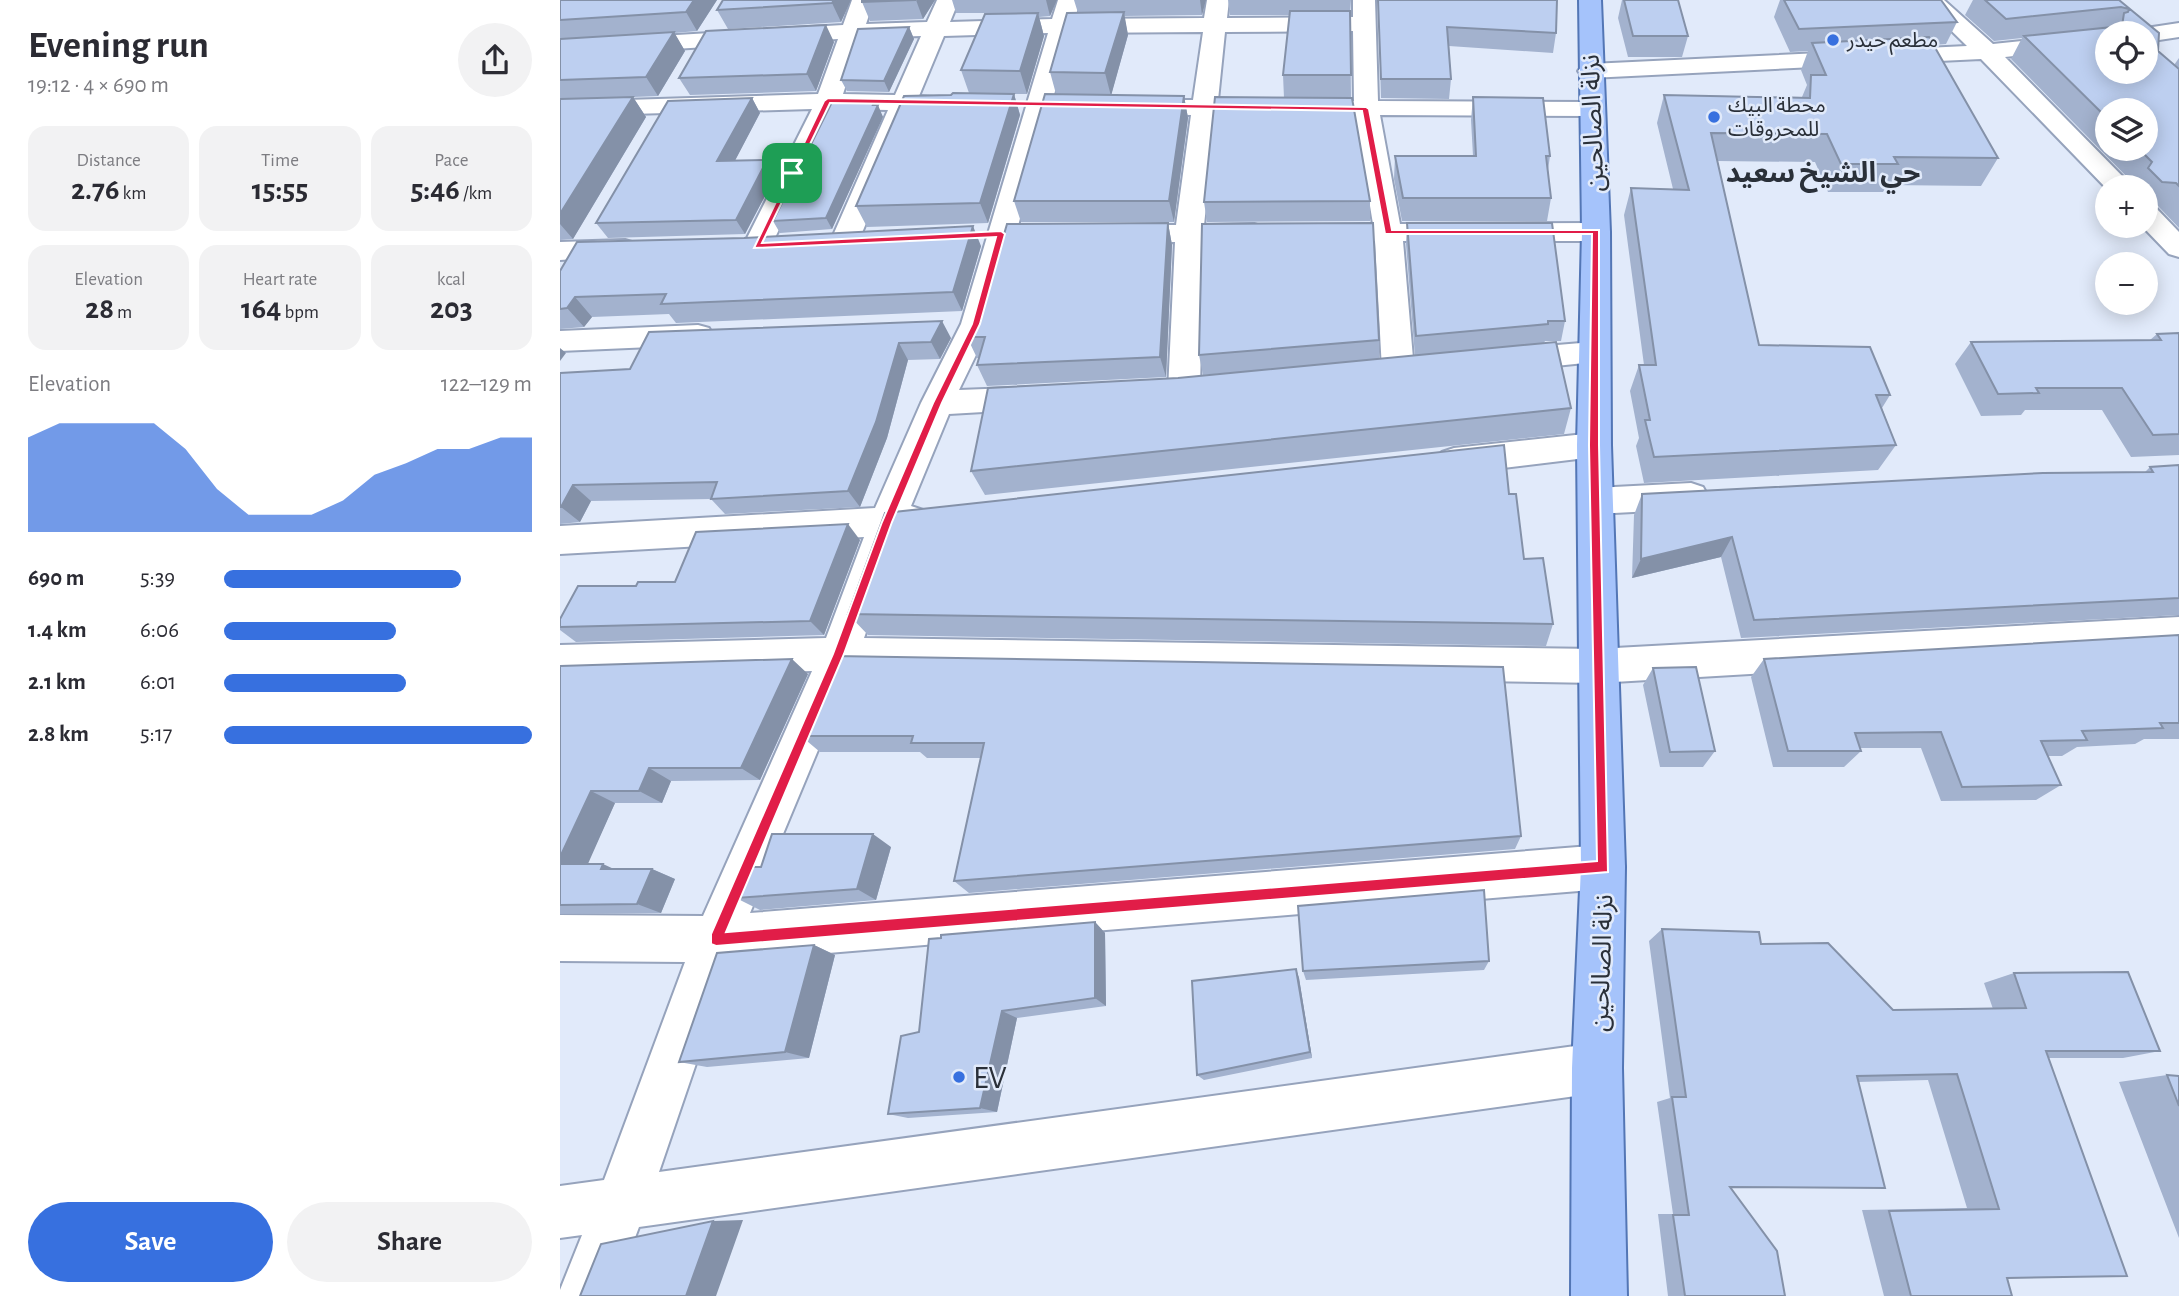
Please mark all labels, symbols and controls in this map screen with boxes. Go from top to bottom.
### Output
map controls [2095,21,2158,315]
button: locate [2095,21,2158,84]
button: share [458,23,532,97]
text: Evening run [28,27,209,65]
place label: مطعم حيدر [1846,30,1938,55]
marker: مطعم حيدر [1825,32,1841,48]
street label: نزلة الصالحين [1578,54,1609,192]
text: 19:12 · 4 × 690 m [28,74,169,97]
place label: محطة البيك للمحروقات [1728,95,1826,141]
button: layers [2095,98,2158,161]
marker: محطة البيك للمحروقات [1706,109,1722,125]
pin [762,143,822,203]
text: Distance [76,151,141,170]
text: Time [261,151,299,170]
text: Pace [434,151,468,170]
icon: arrive [773,154,811,192]
district label: حي الشيخ سعيد [1726,160,1920,194]
text: 2.76 [71,175,119,205]
text: 15:55 [252,175,308,205]
text: 5:46 [410,175,460,205]
button: + [2095,175,2158,238]
text: km [119,184,146,203]
text: /km [460,184,492,203]
button: − [2095,252,2158,315]
text: Elevation [74,270,143,289]
text: Heart rate [243,270,317,289]
text: kcal [437,270,466,289]
text: 28 [85,294,114,324]
text: 164 [241,294,281,324]
text: 203 [430,294,473,324]
text: m [114,303,132,322]
text: bpm [281,303,319,322]
text: Elevation [28,373,111,396]
text: 122–129 m [441,373,532,396]
text: 690 m [28,567,84,590]
text: 5:39 [140,567,175,590]
text: 1.4 km [28,619,87,642]
text: 6:06 [140,619,179,642]
text: 2.1 km [28,671,86,694]
text: 6:01 [140,671,176,694]
text: 2.8 km [28,723,89,746]
text: 5:17 [140,723,172,746]
street label: نزلة الصالحين [1587,894,1618,1032]
place label: EV [973,1062,1006,1094]
marker: EV [951,1069,967,1085]
button: Save [28,1202,273,1282]
button: Share [287,1202,532,1282]

